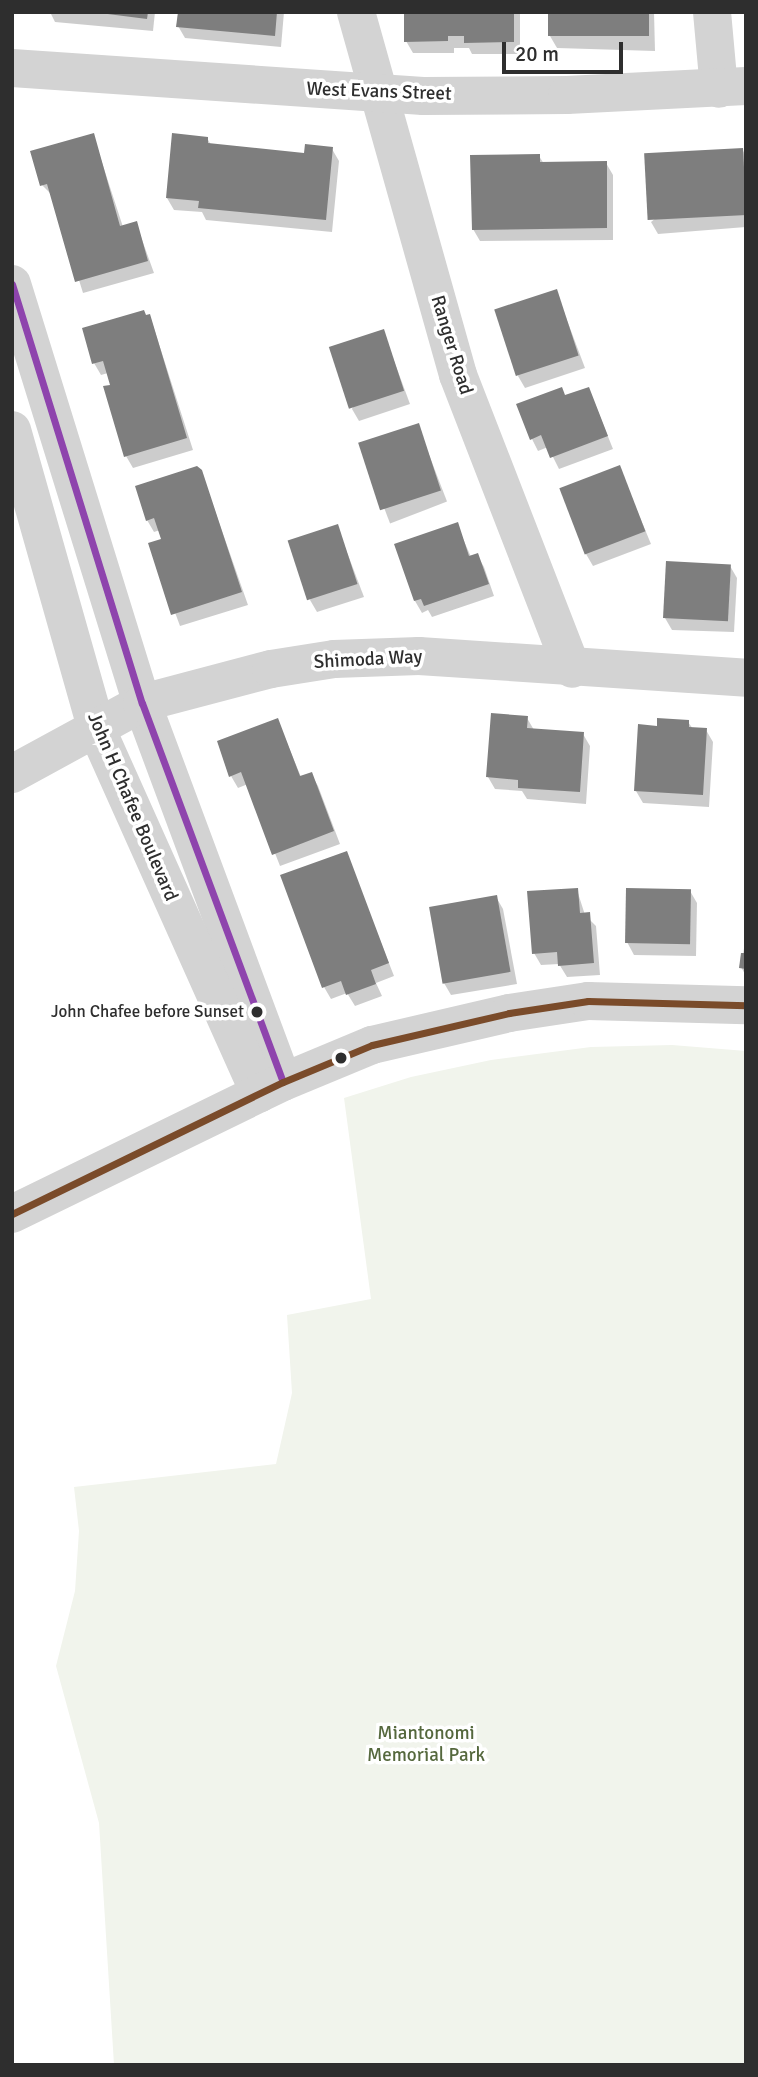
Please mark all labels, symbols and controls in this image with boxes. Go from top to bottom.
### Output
scale bar [506,28,627,72]
text: 20 m [515,41,559,67]
street label: West Evans Street [306,78,452,106]
street label: Ranger Road [425,293,477,397]
street label: Shimoda Way [313,646,423,674]
street label: John H Chafee Boulevard [82,709,182,905]
place label: John Chafee before Sunset [51,1002,244,1022]
marker: John Chafee before Sunset [250,1005,264,1019]
unlabelled marker [334,1051,348,1065]
park label: Miantonomi Memorial Park [367,1723,485,1767]

